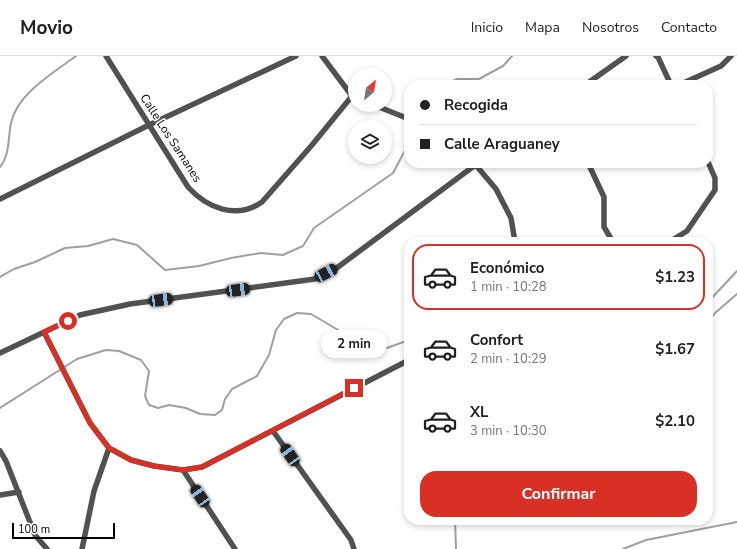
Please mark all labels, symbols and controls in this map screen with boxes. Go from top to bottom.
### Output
text: Movio [20,15,73,41]
text: Inicio [471,18,503,37]
text: Mapa [525,18,560,37]
text: Nosotros [582,18,639,37]
text: Contacto [661,18,717,37]
north arrow [348,68,392,112]
map controls [348,68,392,164]
street label: Calle Los Samanes [136,91,206,185]
text: Recogida [444,95,508,115]
button: layers [348,120,392,164]
text: Calle Araguaney [444,134,560,154]
text: Económico [470,258,544,278]
icon: car [422,259,458,295]
car [313,262,339,284]
text: $1.23 [655,267,695,287]
text: 1 min · 10:28 [470,278,546,296]
car [225,282,251,298]
car [148,292,174,308]
route start [59,312,77,330]
callout: 2 min [321,330,387,358]
text: Confort [470,330,523,350]
icon: car [422,331,458,367]
text: 2 min [337,335,371,353]
text: $1.67 [655,339,695,359]
text: 2 min · 10:29 [470,350,546,368]
route end [345,379,363,397]
text: XL [470,402,489,422]
icon: car [422,403,458,439]
text: $2.10 [655,411,695,431]
text: 3 min · 10:30 [470,422,546,440]
car [278,442,302,468]
button: Confirmar [420,471,697,517]
car [188,483,212,509]
scale bar [12,521,115,540]
text: 100 m [18,522,50,537]

